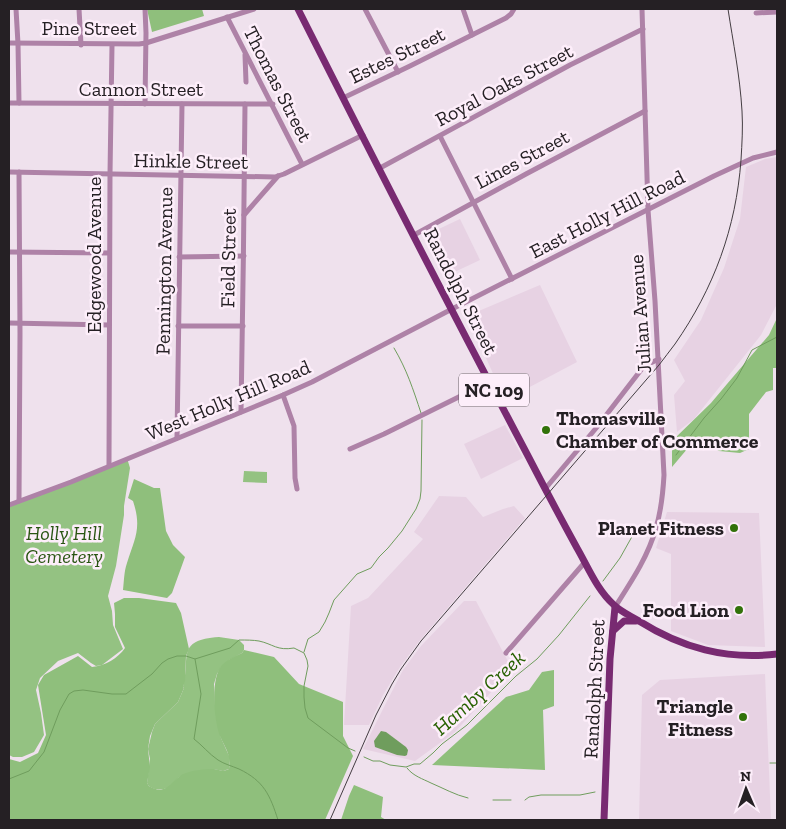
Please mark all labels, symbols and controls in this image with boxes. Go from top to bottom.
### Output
street label: Pine Street [41,16,137,40]
street label: Estes Street [345,21,449,88]
street label: Thomas Street [239,22,318,146]
street label: Royal Oaks Street [431,38,577,131]
street label: Cannon Street [79,77,204,101]
street label: Lines Street [471,124,574,194]
street label: Hinkle Street [134,148,249,174]
street label: East Holly Hill Road [526,165,688,263]
street label: Edgewood Avenue [82,177,106,333]
street label: Pennington Avenue [151,187,177,355]
street label: Field Street [215,207,241,308]
street label: Randolph Street [419,224,504,359]
street label: Julian Avenue [624,254,656,374]
street label: West Holly Hill Road [142,355,314,445]
road number: NC 109 [459,374,529,406]
place label: Thomasville Chamber of Commerce [556,406,759,453]
marker: Thomasville Chamber of Commerce [540,424,552,436]
place label: Planet Fitness [598,516,724,540]
park label: Holly Hill Cemetery [25,521,103,568]
marker: Planet Fitness [728,522,740,534]
place label: Food Lion [642,598,729,622]
marker: Food Lion [733,604,745,616]
street label: Randolph Street [578,618,610,759]
water label: Hamby Creek [428,645,530,740]
place label: Triangle Fitness [656,694,733,741]
marker: Triangle Fitness [737,711,749,723]
north arrow [721,764,771,814]
text: N [740,768,752,785]

